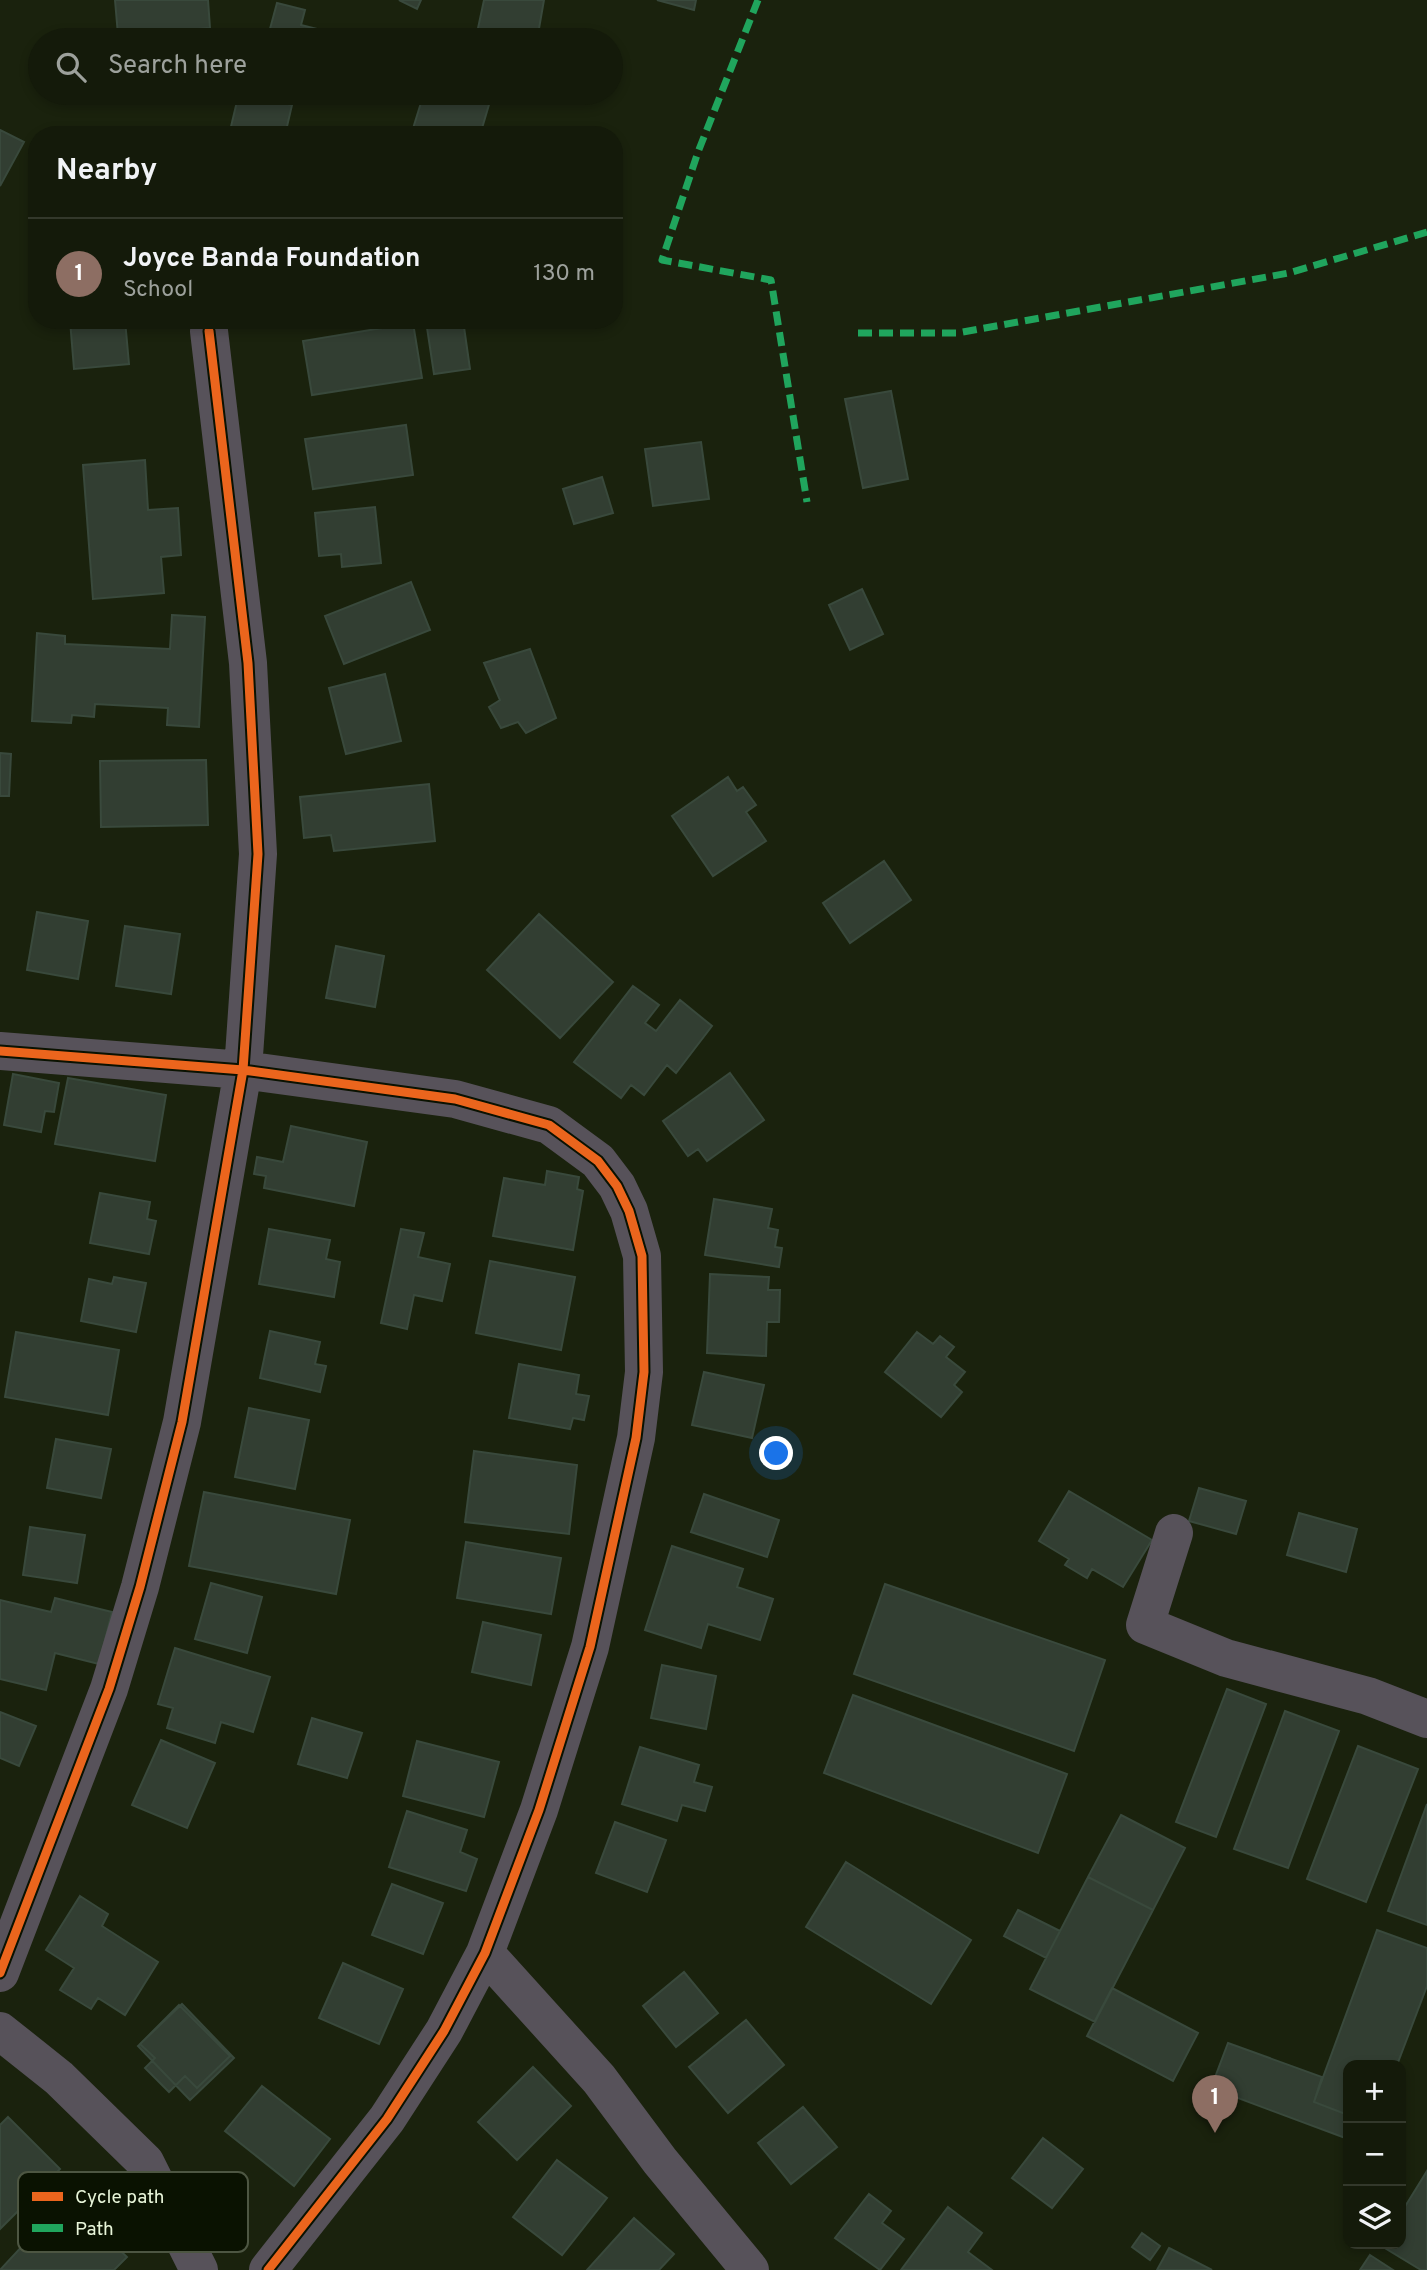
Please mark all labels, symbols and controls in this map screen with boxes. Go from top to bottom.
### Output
search box [28,28,623,105]
icon: search [52,48,90,86]
text: Search here [108,50,247,83]
text: Nearby [56,153,157,190]
text: Joyce Banda Foundation [123,243,420,276]
text: 1 [74,260,84,289]
text: 130 m [533,260,595,289]
text: School [123,276,193,305]
your location [759,1436,793,1470]
map controls [1343,2060,1406,2249]
button: + [1343,2060,1406,2123]
pin: 1 [1192,2075,1238,2133]
button: − [1343,2123,1406,2186]
legend [18,2172,248,2252]
text: Cycle path [75,2186,164,2210]
button: layers [1343,2186,1406,2249]
text: Path [75,2218,114,2242]

